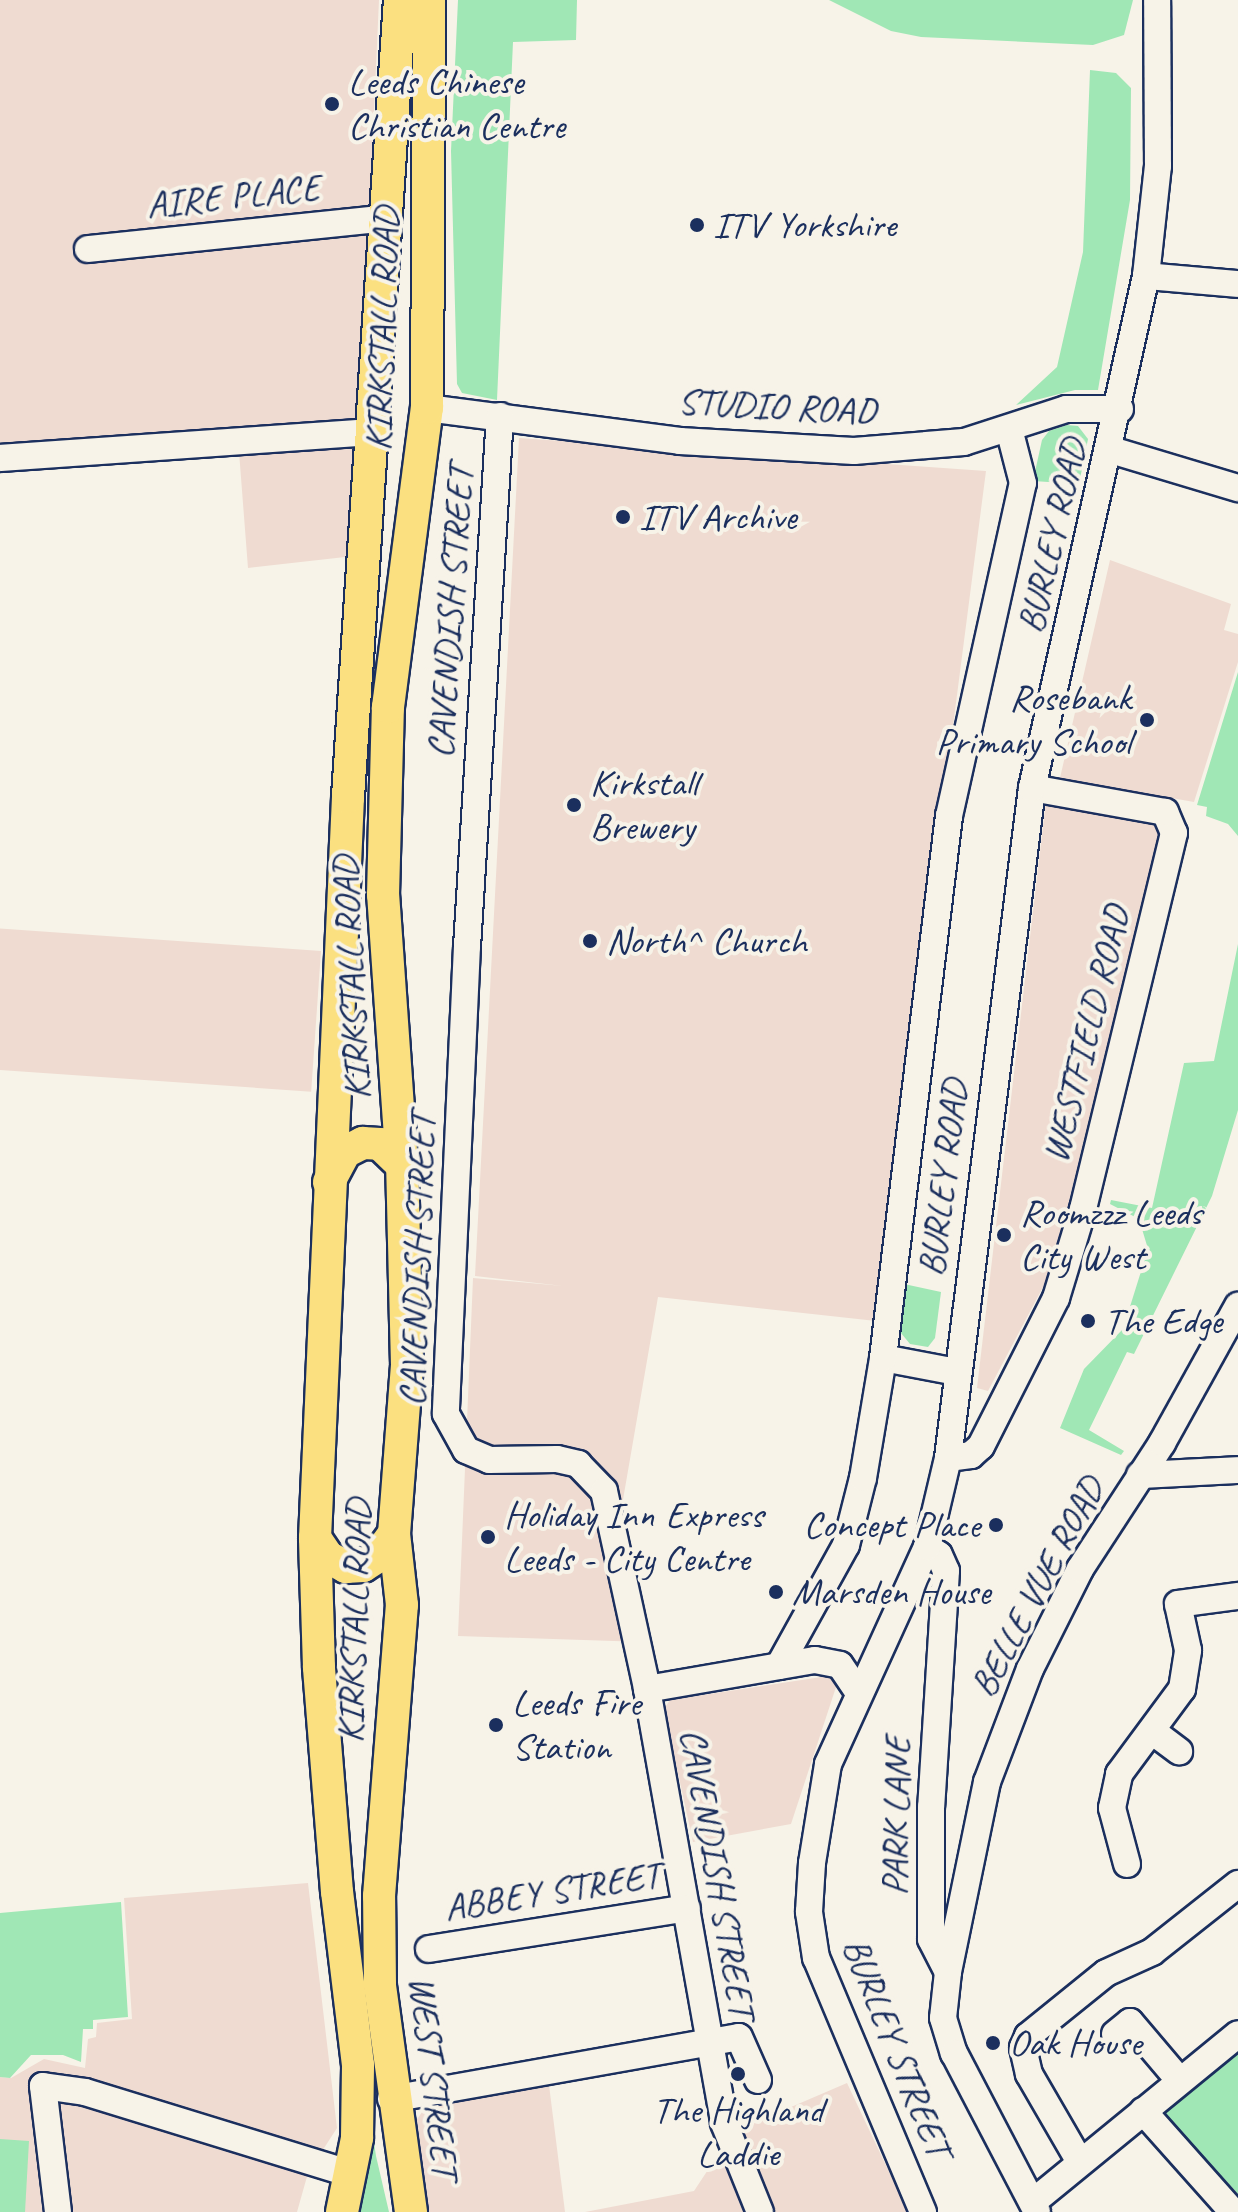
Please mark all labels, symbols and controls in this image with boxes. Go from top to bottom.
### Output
place label: Leeds Chinese Christian Centre [348,59,565,148]
marker: Leeds Chinese Christian Centre [323,95,341,113]
street label: AIRE PLACE [144,164,322,228]
place label: ITV Yorkshire [713,202,896,248]
street label: KIRKSTALL ROAD [355,206,409,452]
marker: ITV Yorkshire [688,216,706,234]
street label: STUDIO ROAD [677,378,877,434]
street label: BURLEY ROAD [1007,434,1097,638]
street label: CAVENDISH STREET [417,464,483,760]
place label: ITV Archive [639,494,796,540]
marker: ITV Archive [614,508,632,526]
place label: Rosebank Primary School [936,675,1131,764]
marker: Rosebank Primary School [1138,711,1156,729]
place label: Kirkstall Brewery [590,760,698,850]
marker: Kirkstall Brewery [565,796,583,814]
street label: KIRKSTALL ROAD [322,854,380,1102]
street label: WESTFIELD ROAD [1032,901,1140,1167]
place label: North^ Church [606,918,807,964]
marker: North^ Church [581,932,599,950]
street label: BURLEY ROAD [908,1077,978,1279]
street label: CAVENDISH STREET [389,1113,445,1407]
place label: Roomzzz Leeds City West [1020,1190,1202,1280]
marker: Roomzzz Leeds City West [995,1226,1013,1244]
place label: The Edge [1104,1298,1222,1344]
marker: The Edge [1079,1312,1097,1330]
street label: BELLE VUE ROAD [959,1468,1115,1706]
place label: Holiday Inn Express Leeds - City Centre [504,1492,763,1582]
street label: KIRKSTALL ROAD [327,1498,381,1744]
place label: Concept Place [803,1502,980,1548]
marker: Concept Place [987,1516,1005,1534]
marker: Holiday Inn Express Leeds - City Centre [479,1528,497,1546]
place label: Marsden House [792,1569,990,1615]
marker: Marsden House [767,1583,785,1601]
place label: Leeds Fire Station [512,1680,641,1770]
marker: Leeds Fire Station [487,1716,505,1734]
street label: CAVENDISH STREET [670,1725,766,2021]
street label: PARK LANE [872,1736,920,1896]
street label: ABBEY STREET [441,1851,663,1931]
street label: BURLEY STREET [833,1931,961,2163]
street label: WEST STREET [399,1973,469,2181]
place label: Oak House [1009,2020,1142,2066]
marker: Oak House [984,2034,1002,2052]
marker: The Highland Laddie [729,2065,747,2083]
place label: The Highland Laddie [653,2087,823,2176]

